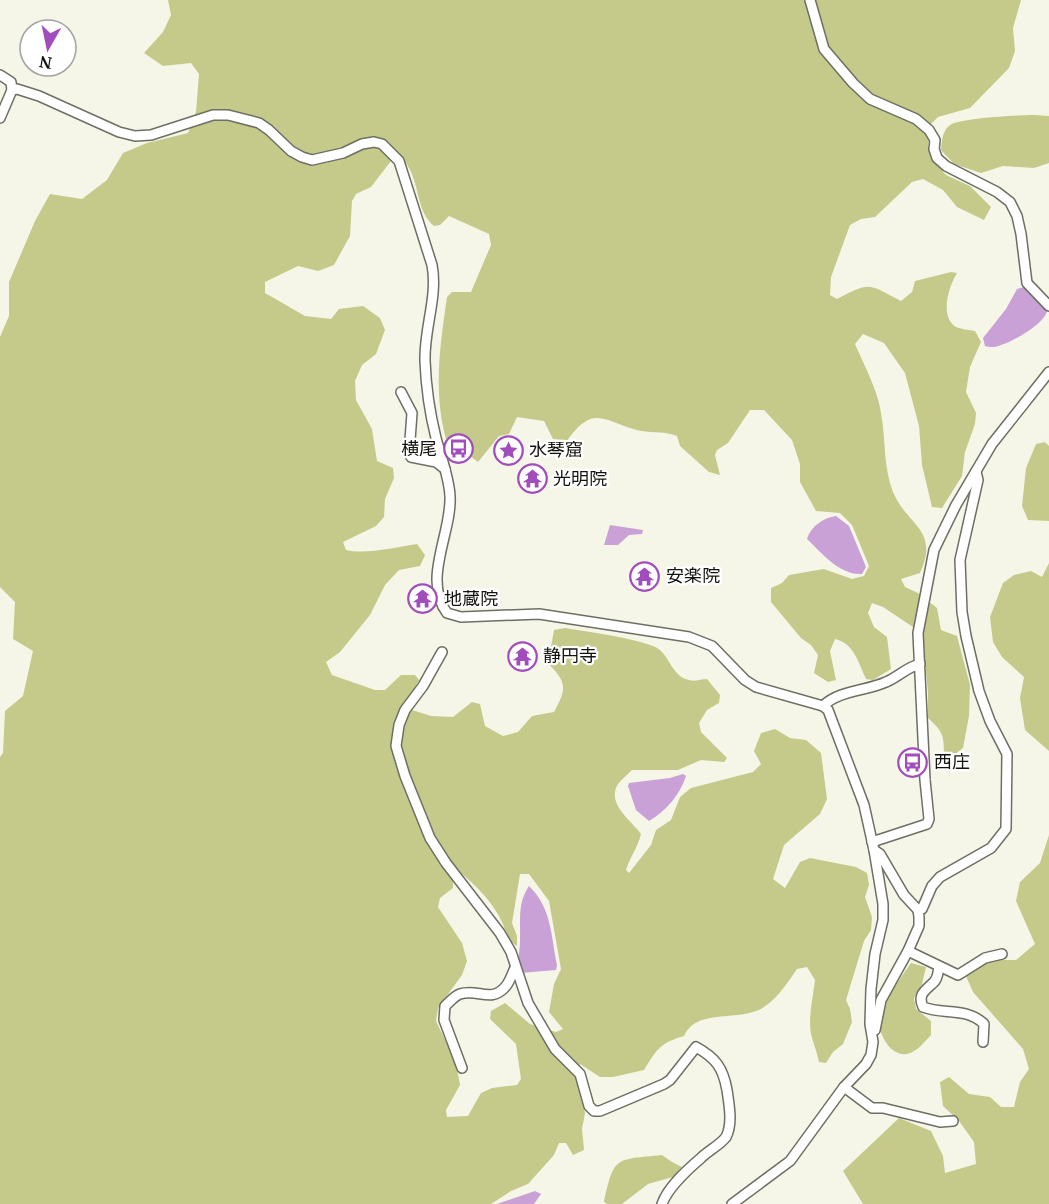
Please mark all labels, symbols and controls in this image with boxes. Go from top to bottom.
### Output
north arrow [18,18,78,78]
text: N [37,51,54,75]
bus stop icon: 横尾 [442,433,474,465]
place icon: 水琴窟 [492,434,524,466]
place label: 横尾 [401,436,437,460]
place label: 水琴窟 [529,437,583,461]
temple icon: 光明院 [516,463,548,495]
place label: 光明院 [553,466,607,490]
temple icon: 安楽院 [629,560,661,592]
place label: 安楽院 [666,563,720,587]
temple icon: 地蔵院 [407,583,439,615]
place label: 地蔵院 [444,586,498,610]
temple icon: 静円寺 [506,640,538,672]
place label: 静円寺 [543,643,597,667]
bus stop icon: 西庄 [897,746,929,778]
place label: 西庄 [934,749,970,773]

